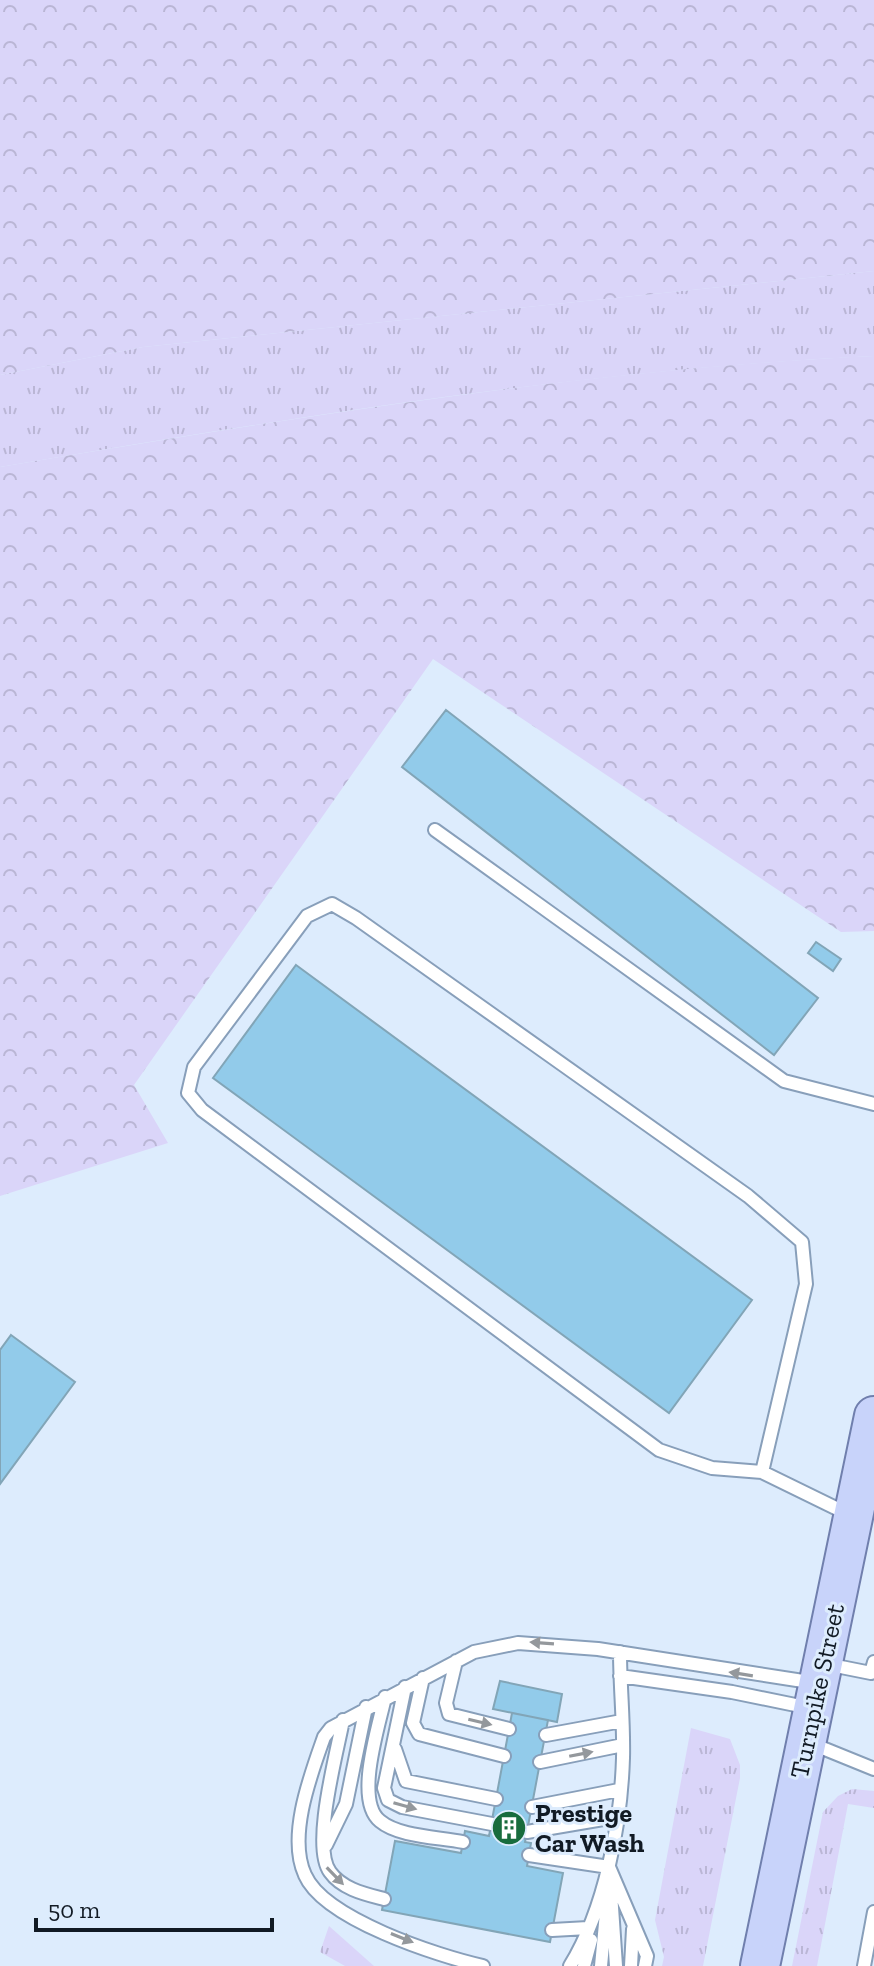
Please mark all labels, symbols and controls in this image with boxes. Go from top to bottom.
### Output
street label: Turnpike Street [783,1600,851,1781]
one-way arrow [529,1636,554,1649]
one-way arrow [729,1667,754,1680]
one-way arrow [467,1716,492,1729]
one-way arrow [569,1747,594,1759]
place label: Prestige Car Wash [535,1797,644,1859]
one-way arrow [393,1800,417,1813]
building icon: Prestige Car Wash [490,1809,528,1847]
one-way arrow [326,1866,345,1885]
scale bar [36,1882,272,1932]
text: 50 m [48,1895,101,1924]
one-way arrow [390,1932,414,1945]

